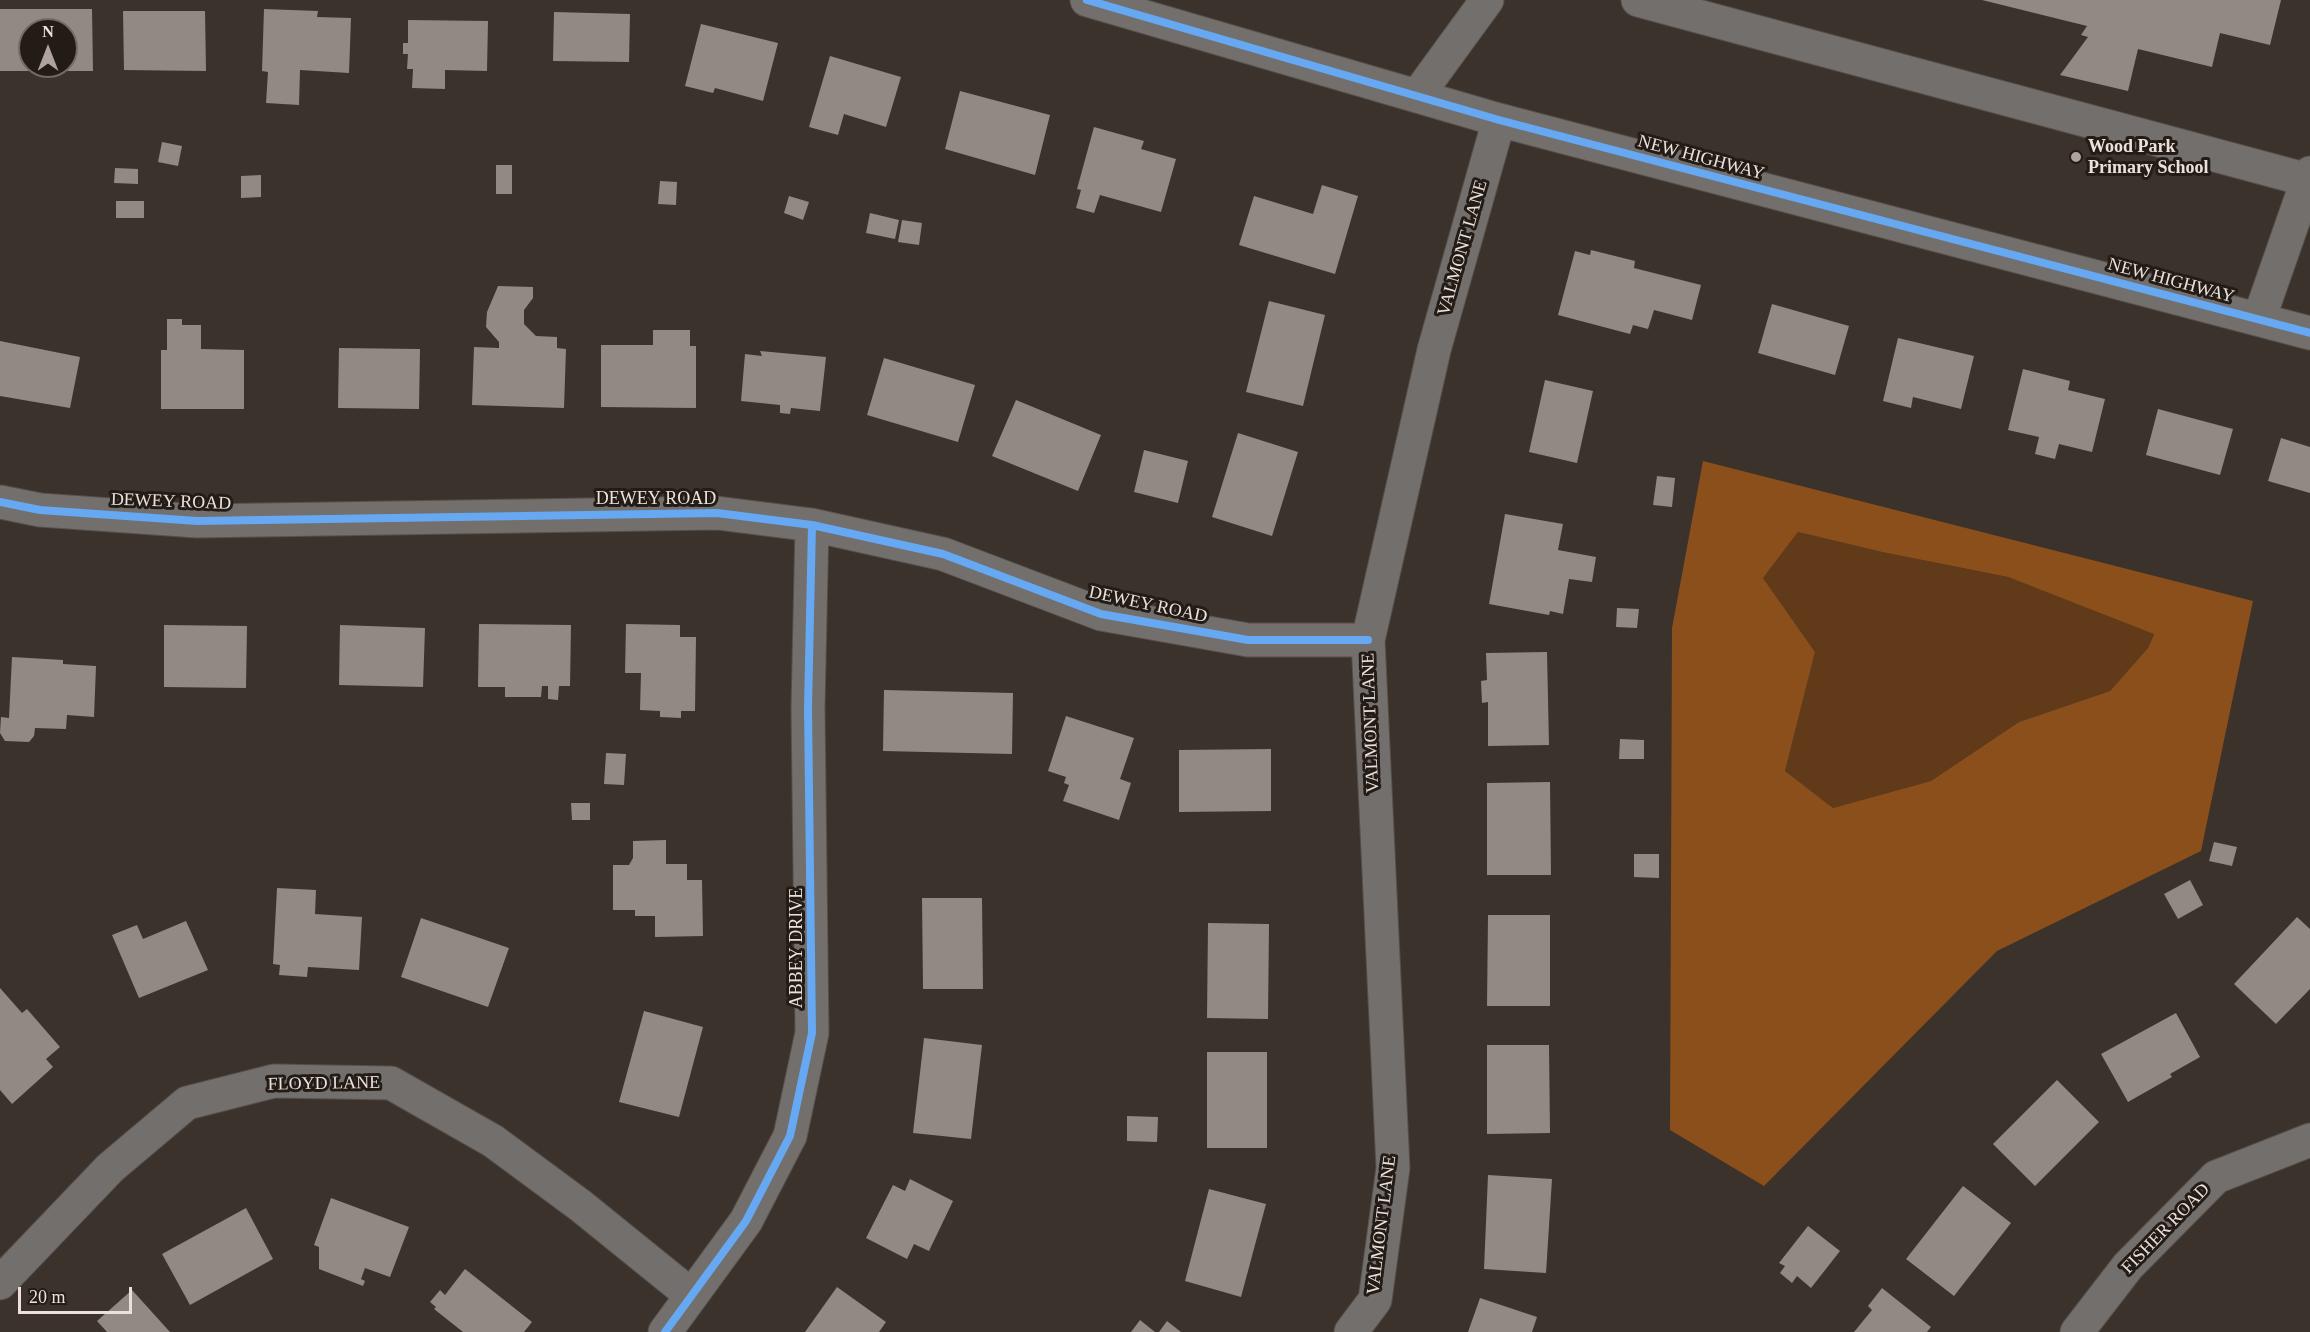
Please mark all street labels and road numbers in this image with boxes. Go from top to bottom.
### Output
street label: NEW HIGHWAY [1636,131,1766,185]
street label: VALMONT LANE [1433,178,1493,318]
street label: NEW HIGHWAY [2106,254,2236,308]
street label: DEWEY ROAD [596,488,716,510]
street label: DEWEY ROAD [110,489,232,515]
street label: DEWEY ROAD [1087,582,1209,628]
street label: VALMONT LANE [1358,653,1384,793]
street label: ABBEY DRIVE [786,888,808,1008]
street label: FLOYD LANE [268,1072,380,1096]
street label: VALMONT LANE [1363,1154,1401,1296]
street label: FISHER ROAD [2117,1179,2215,1279]

